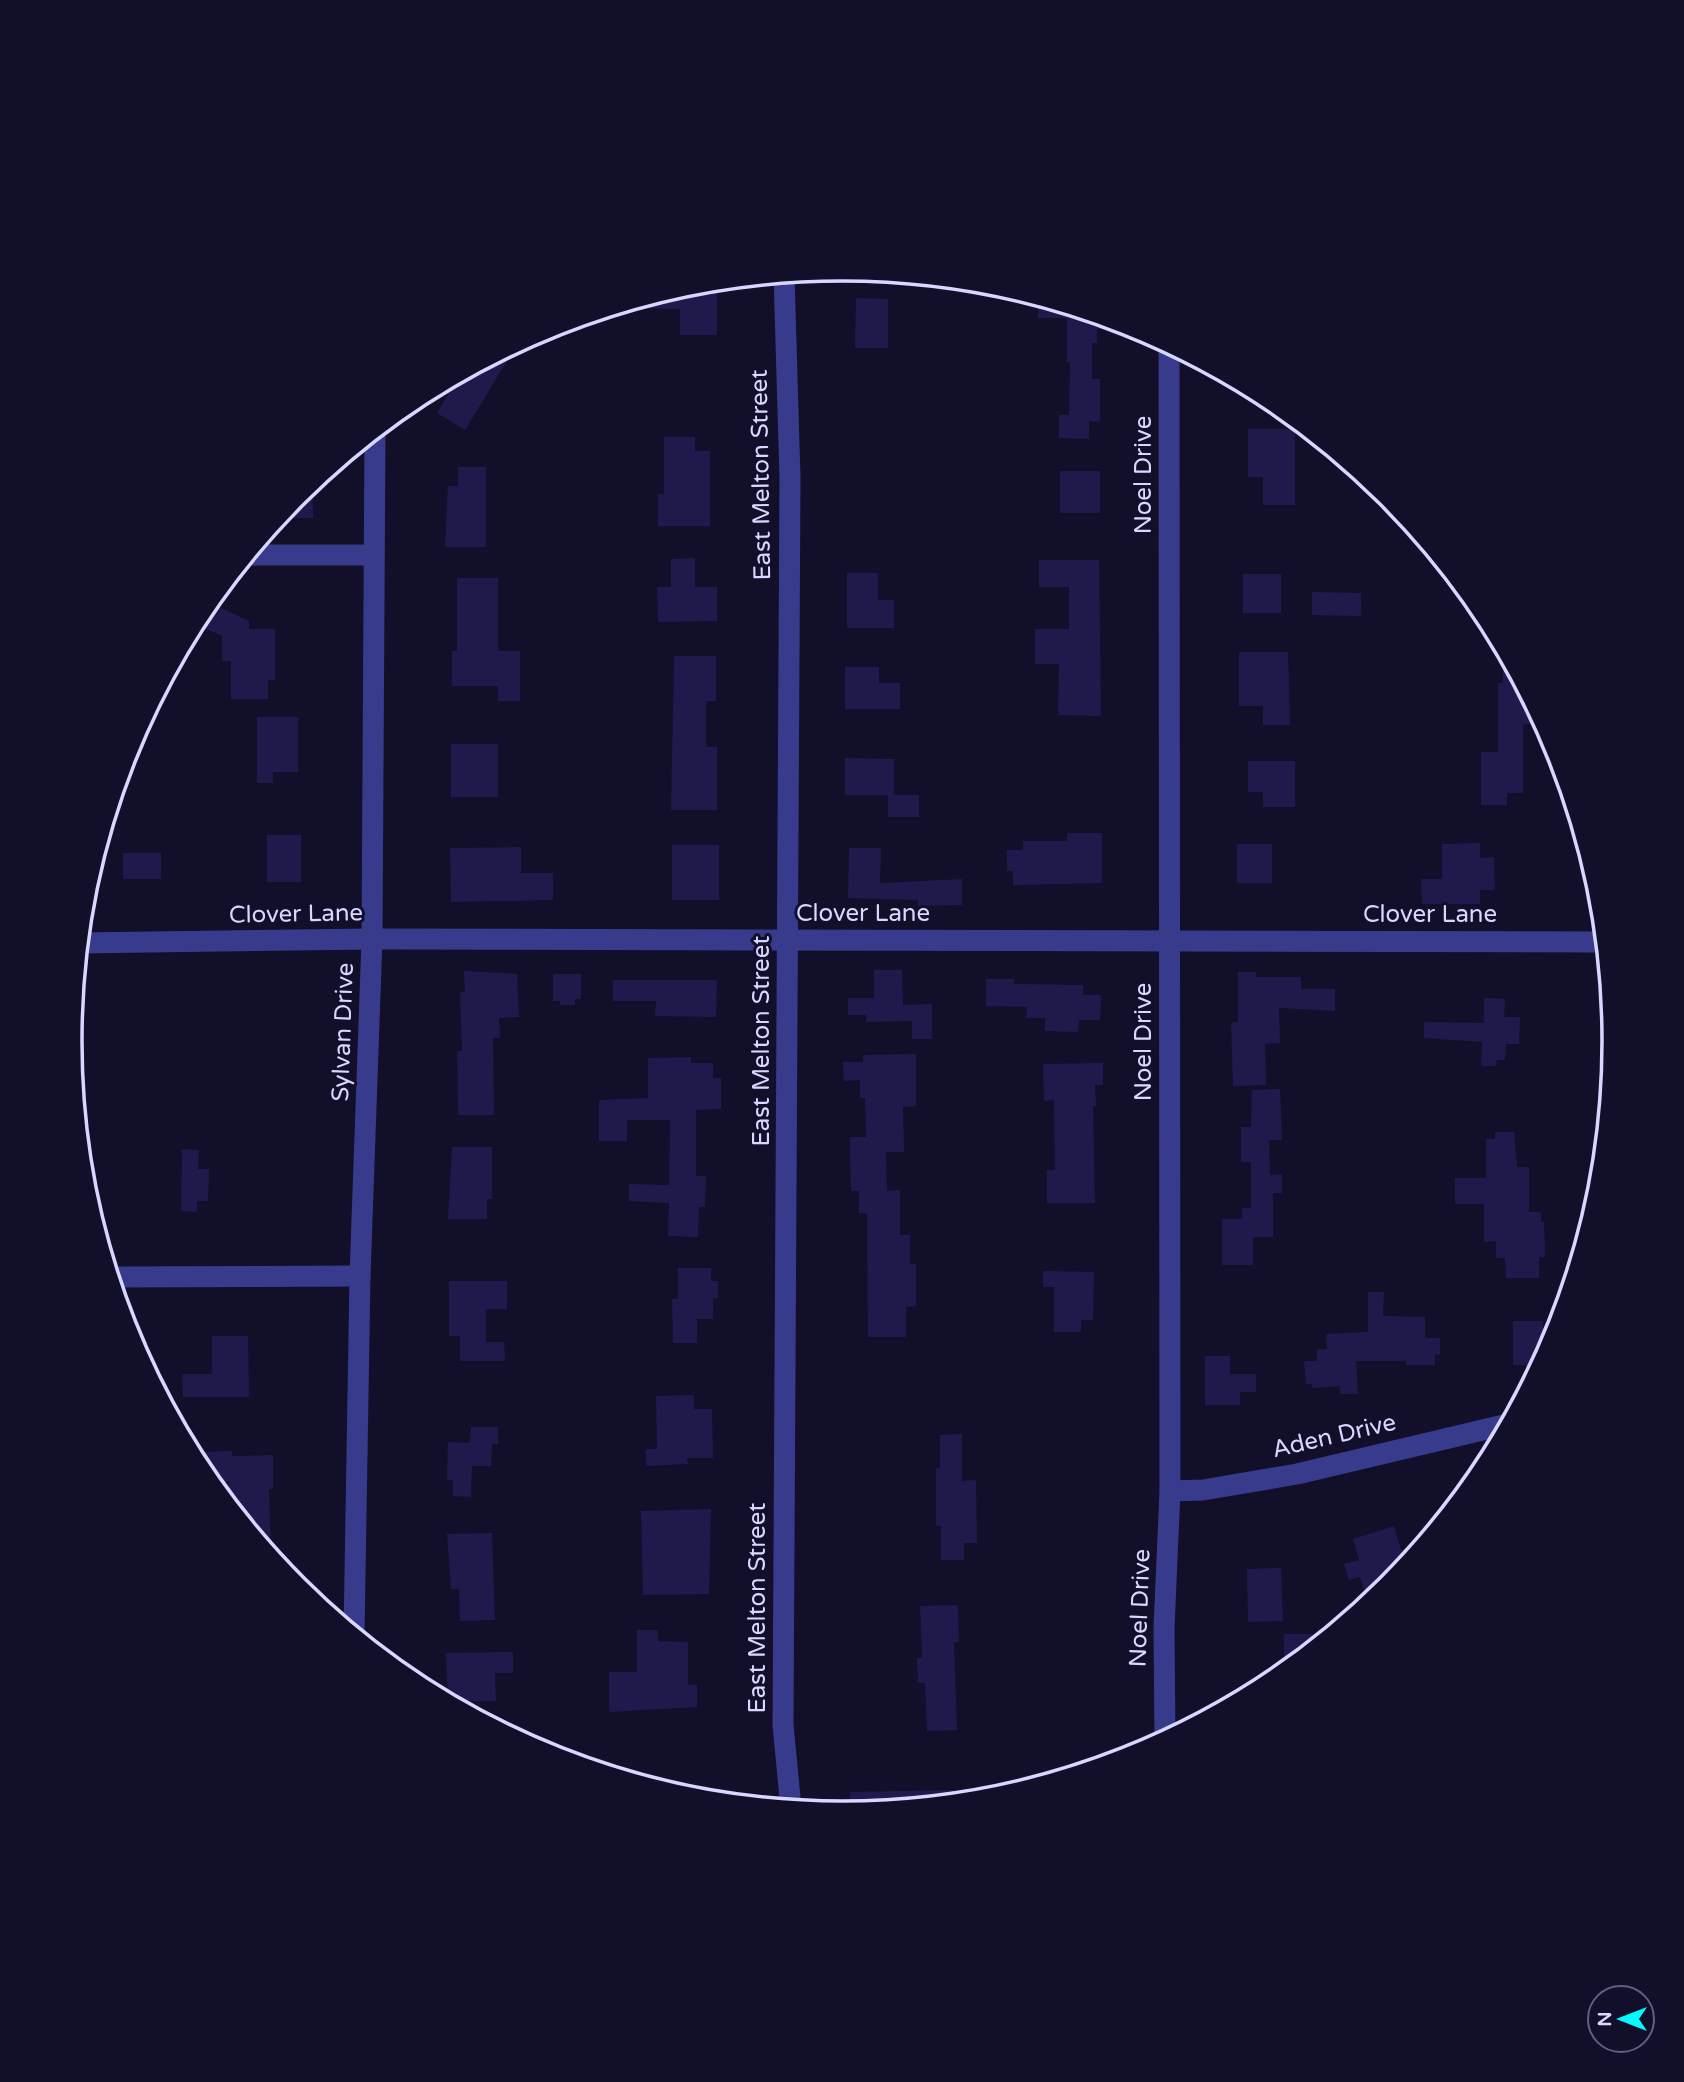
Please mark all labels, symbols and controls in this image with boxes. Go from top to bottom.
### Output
street label: East Melton Street [745,369,777,581]
street label: Noel Drive [1129,416,1158,534]
street label: Clover Lane [229,898,363,930]
street label: Clover Lane [796,899,930,928]
street label: Clover Lane [1363,900,1497,929]
street label: East Melton Street [747,936,776,1146]
street label: Sylvan Drive [326,962,360,1102]
street label: Noel Drive [1129,983,1158,1101]
street label: Aden Drive [1269,1408,1399,1464]
street label: East Melton Street [743,1503,772,1713]
street label: Noel Drive [1123,1548,1157,1668]
north arrow [1586,1984,1656,2054]
text: N [1594,2011,1616,2027]

